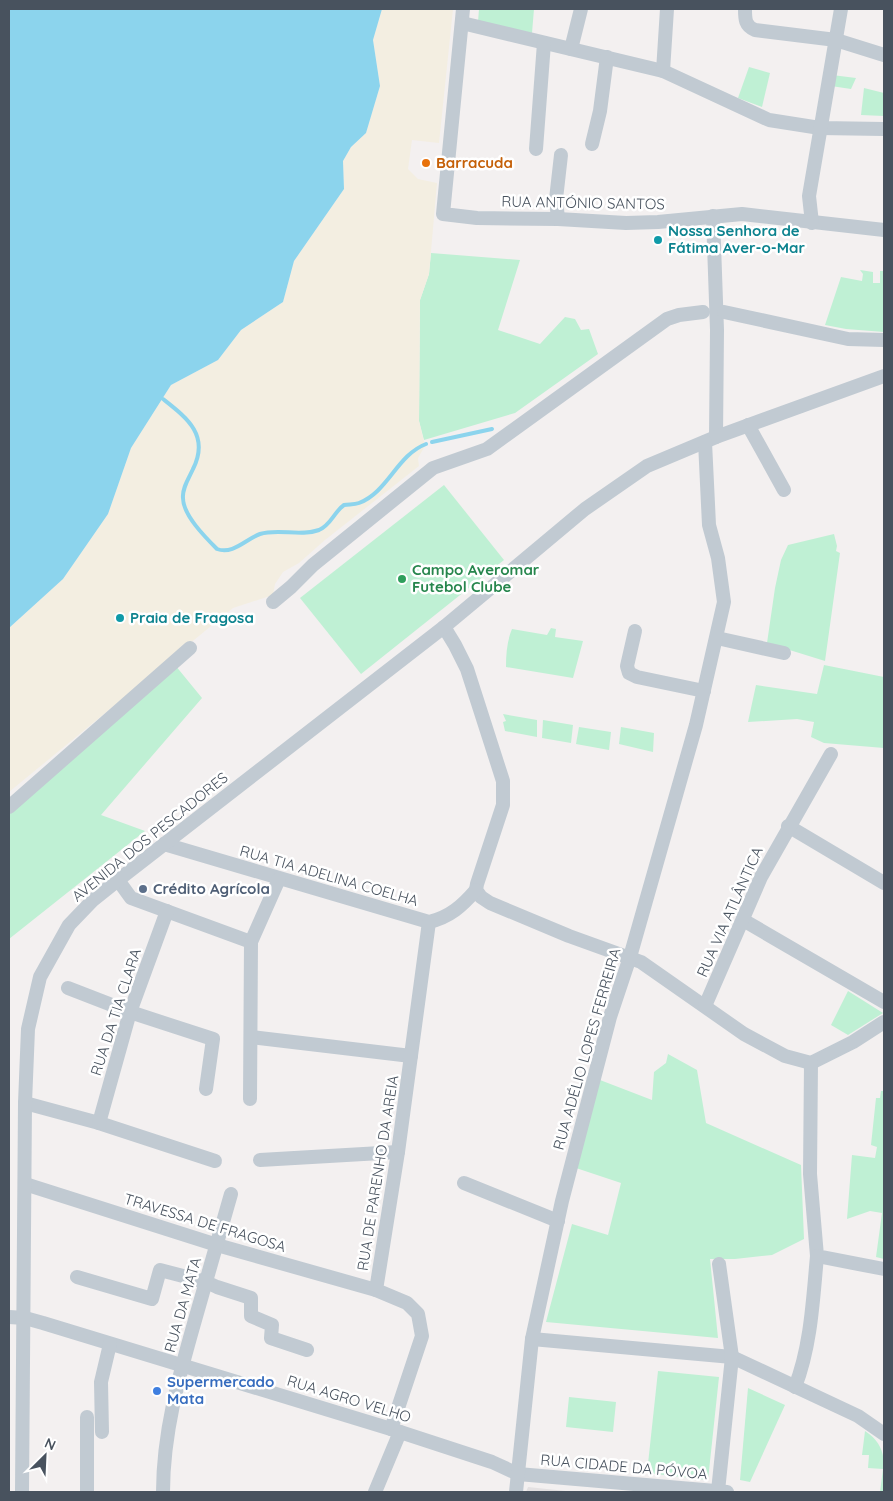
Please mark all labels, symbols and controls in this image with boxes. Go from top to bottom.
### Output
place label: Barracuda [436,153,513,172]
marker: Barracuda [420,157,432,169]
street label: RUA ANTÓNIO SANTOS [501,192,665,213]
place label: Nossa Senhora de Fátima Aver-o-Mar [668,221,806,257]
marker: Nossa Senhora de Fátima Aver-o-Mar [652,234,664,246]
place label: Campo Averomar Futebol Clube [412,560,540,596]
marker: Campo Averomar Futebol Clube [396,573,408,585]
place label: Praia de Fragosa [130,608,254,627]
marker: Praia de Fragosa [114,612,126,624]
street label: AVENIDA DOS PESCADORES [68,768,232,906]
street label: RUA TIA ADELINA COELHA [238,841,421,910]
street label: RUA VIA ATLÂNTICA [692,843,767,980]
place label: Crédito Agrícola [153,879,270,898]
marker: Crédito Agrícola [137,883,149,895]
street label: RUA ADÉLIO LOPES FERREIRA [549,945,625,1152]
street label: RUA DA TIA CLARA [86,946,145,1078]
street label: RUA DE PARENHO DA AREIA [353,1073,402,1272]
street label: TRAVESSA DE FRAGOSA [122,1189,289,1256]
street label: RUA DA MATA [160,1255,205,1355]
street label: RUA AGRO VELHO [285,1371,413,1426]
place label: Supermercado Mata [167,1372,274,1408]
marker: Supermercado Mata [151,1385,163,1397]
north arrow [20,1431,70,1481]
text: N [42,1434,59,1454]
street label: RUA CIDADE DA PÓVOA [540,1450,709,1483]

